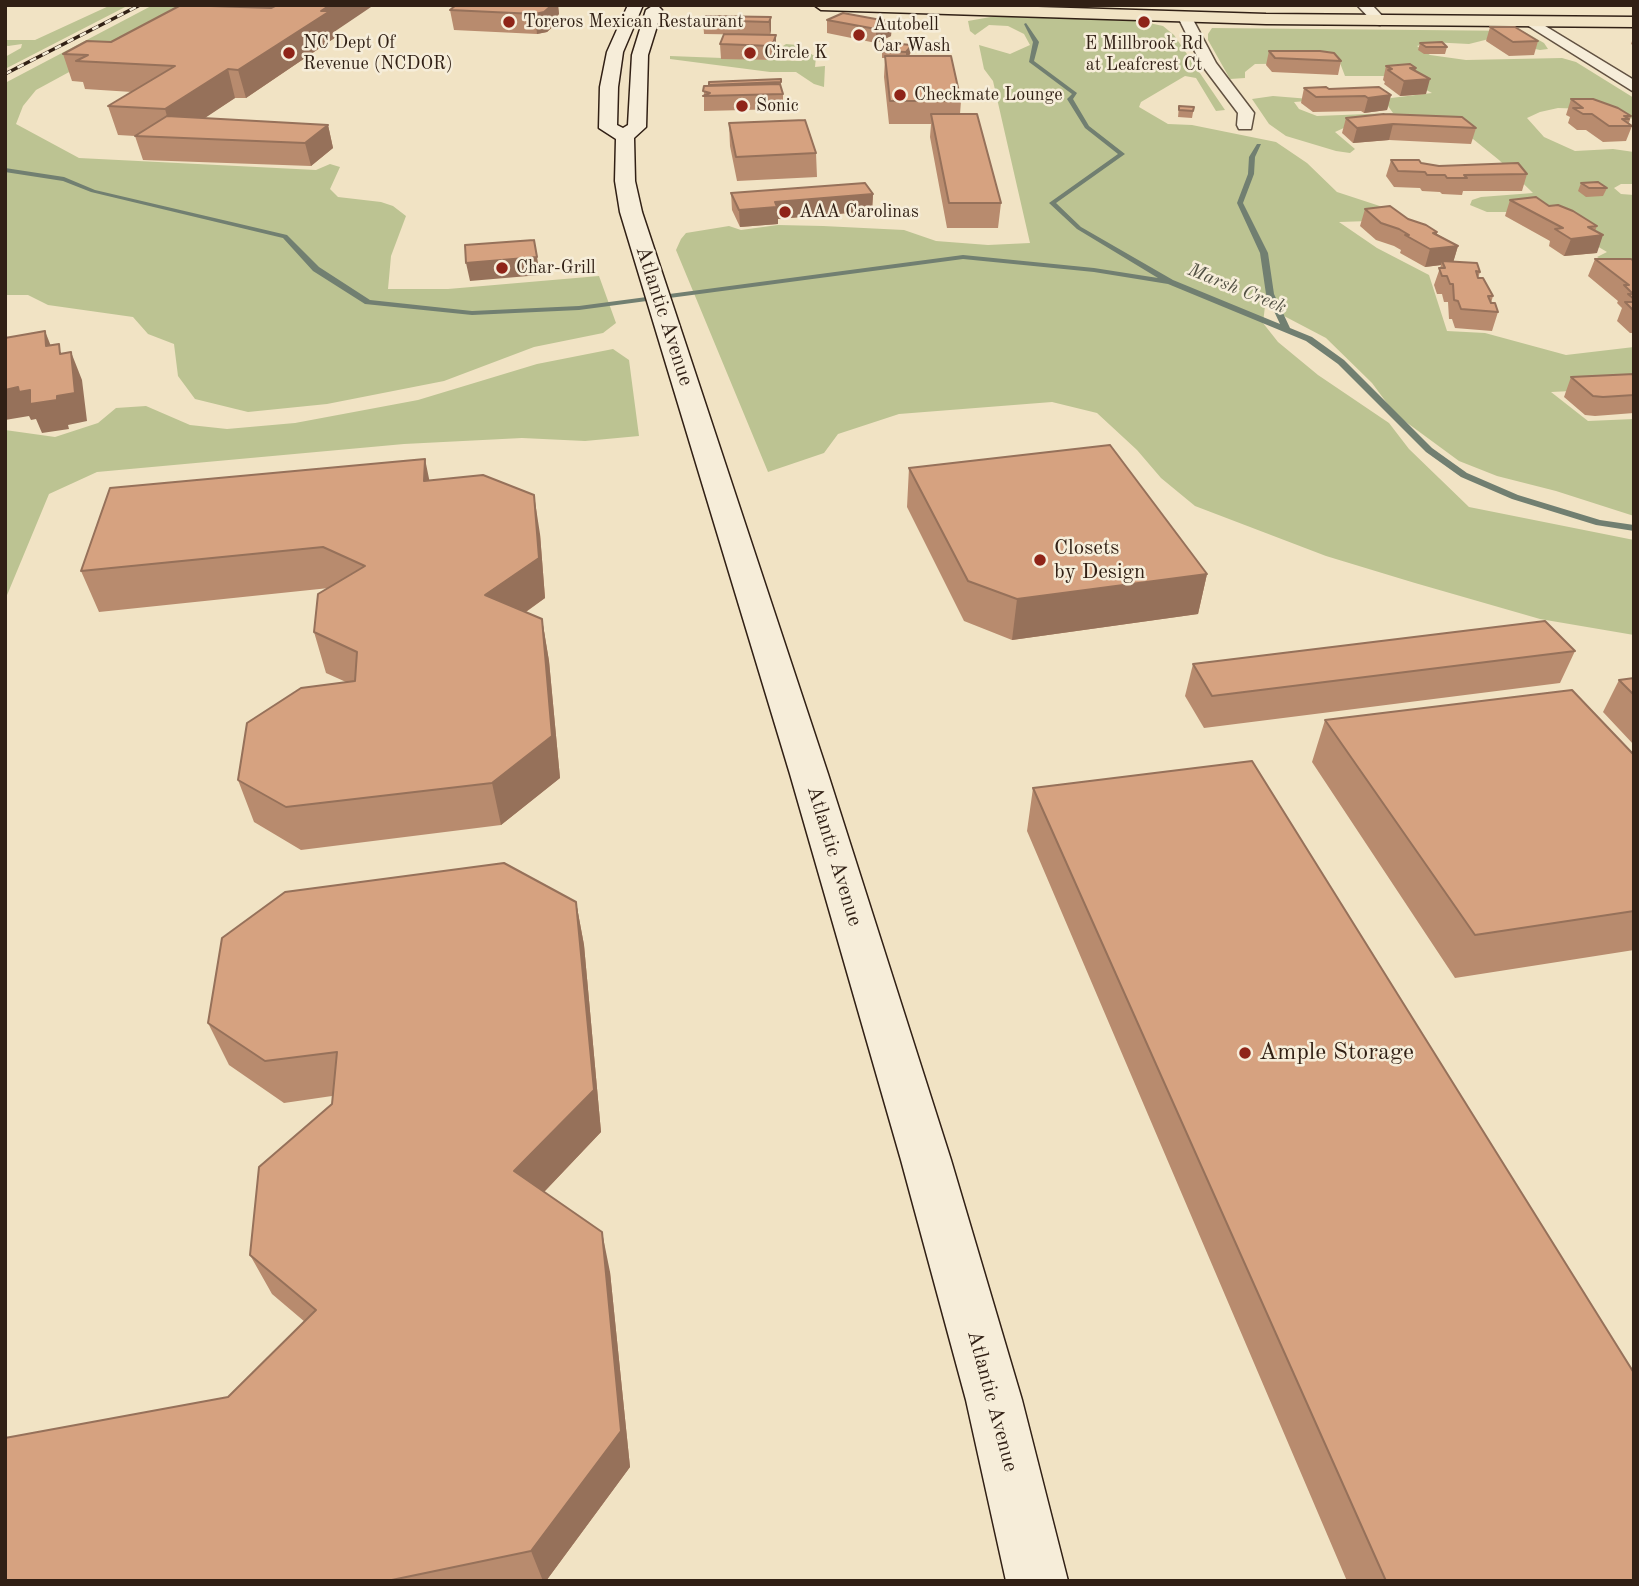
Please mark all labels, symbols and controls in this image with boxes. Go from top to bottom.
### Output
place label: Toreros Mexican Restaurant [523,11,744,33]
marker: Toreros Mexican Restaurant [501,14,517,30]
place label: Autobell Car Wash [873,14,951,56]
marker: E Millbrook Rd at Leafcrest Ct [1136,14,1152,30]
marker: Autobell Car Wash [851,27,867,43]
place label: NC Dept Of Revenue (NCDOR) [303,32,453,74]
place label: E Millbrook Rd at Leafcrest Ct [1085,33,1203,76]
place label: Circle K [764,42,828,64]
marker: NC Dept Of Revenue (NCDOR) [281,45,297,61]
marker: Circle K [742,45,758,61]
place label: Checkmate Lounge [914,84,1062,106]
marker: Checkmate Lounge [892,87,908,103]
place label: Sonic [756,95,799,117]
marker: Sonic [734,98,750,114]
place label: AAA Carolinas [799,201,919,223]
marker: AAA Carolinas [777,204,793,220]
street label: Atlantic Avenue [630,243,698,389]
place label: Char-Grill [516,257,596,279]
water label: Marsh Creek [1184,259,1290,319]
marker: Char-Grill [494,260,510,276]
place label: Closets by Design [1054,535,1145,585]
marker: Closets by Design [1032,552,1048,568]
street label: Atlantic Avenue [801,783,867,929]
place label: Ample Storage [1259,1039,1414,1067]
marker: Ample Storage [1237,1045,1253,1061]
street label: Atlantic Avenue [961,1327,1023,1475]

